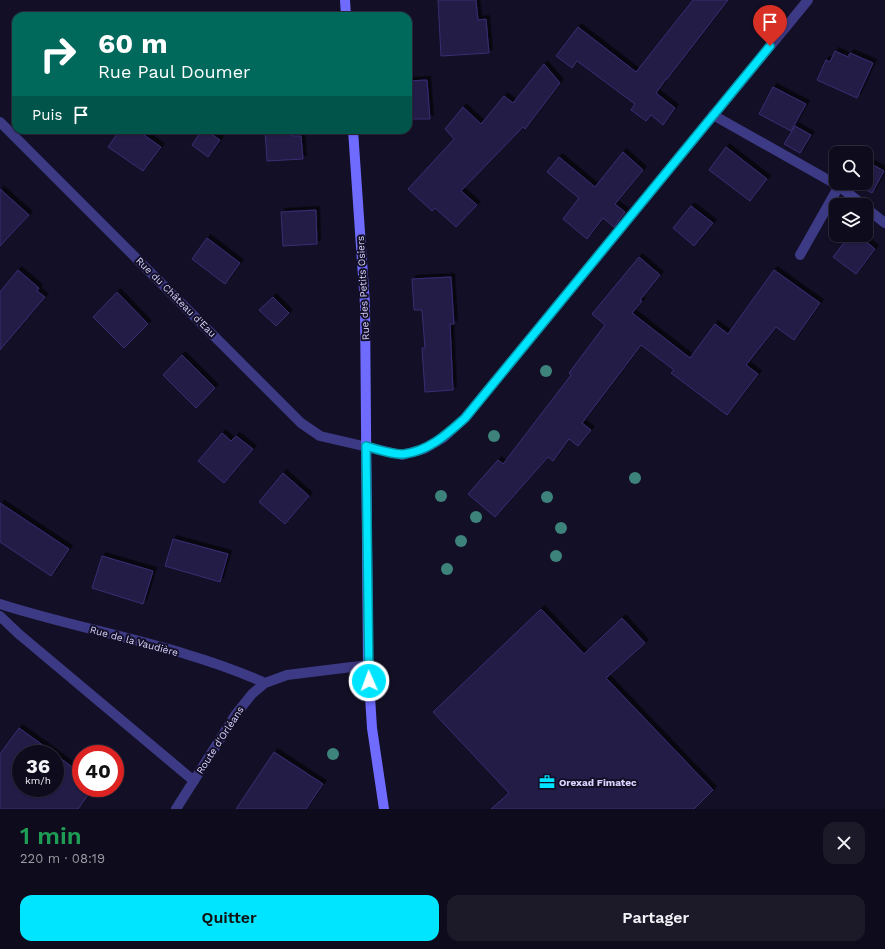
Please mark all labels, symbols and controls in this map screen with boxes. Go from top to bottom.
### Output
pin [753,5,787,46]
icon: arrive [759,11,781,33]
text: 60 m [98,27,168,60]
icon: right [32,28,84,80]
text: Rue Paul Doumer [98,61,250,82]
icon: arrive [70,104,92,126]
text: Puis [32,106,62,124]
map controls [829,146,873,242]
button: search [829,146,873,190]
button: layers [829,198,873,242]
street label: Rue des Petits Osiers [355,236,371,340]
street label: Rue du Château d'Eau [134,255,218,339]
street label: Rue de la Vaudière [89,624,180,658]
position arrow [348,660,390,702]
street label: Route d'Orléans [194,704,246,776]
speed limit sign: 40 [72,745,124,797]
text: 36 [26,754,50,778]
office icon: Orexad Fimatec [538,773,556,791]
text: km/h [25,775,51,786]
place label: Orexad Fimatec [559,777,637,788]
text: 1 min [20,822,82,850]
button: close [823,822,865,864]
text: 220 m · 08:19 [20,851,105,866]
button: Quitter [20,895,439,941]
button: Partager [447,895,865,941]

